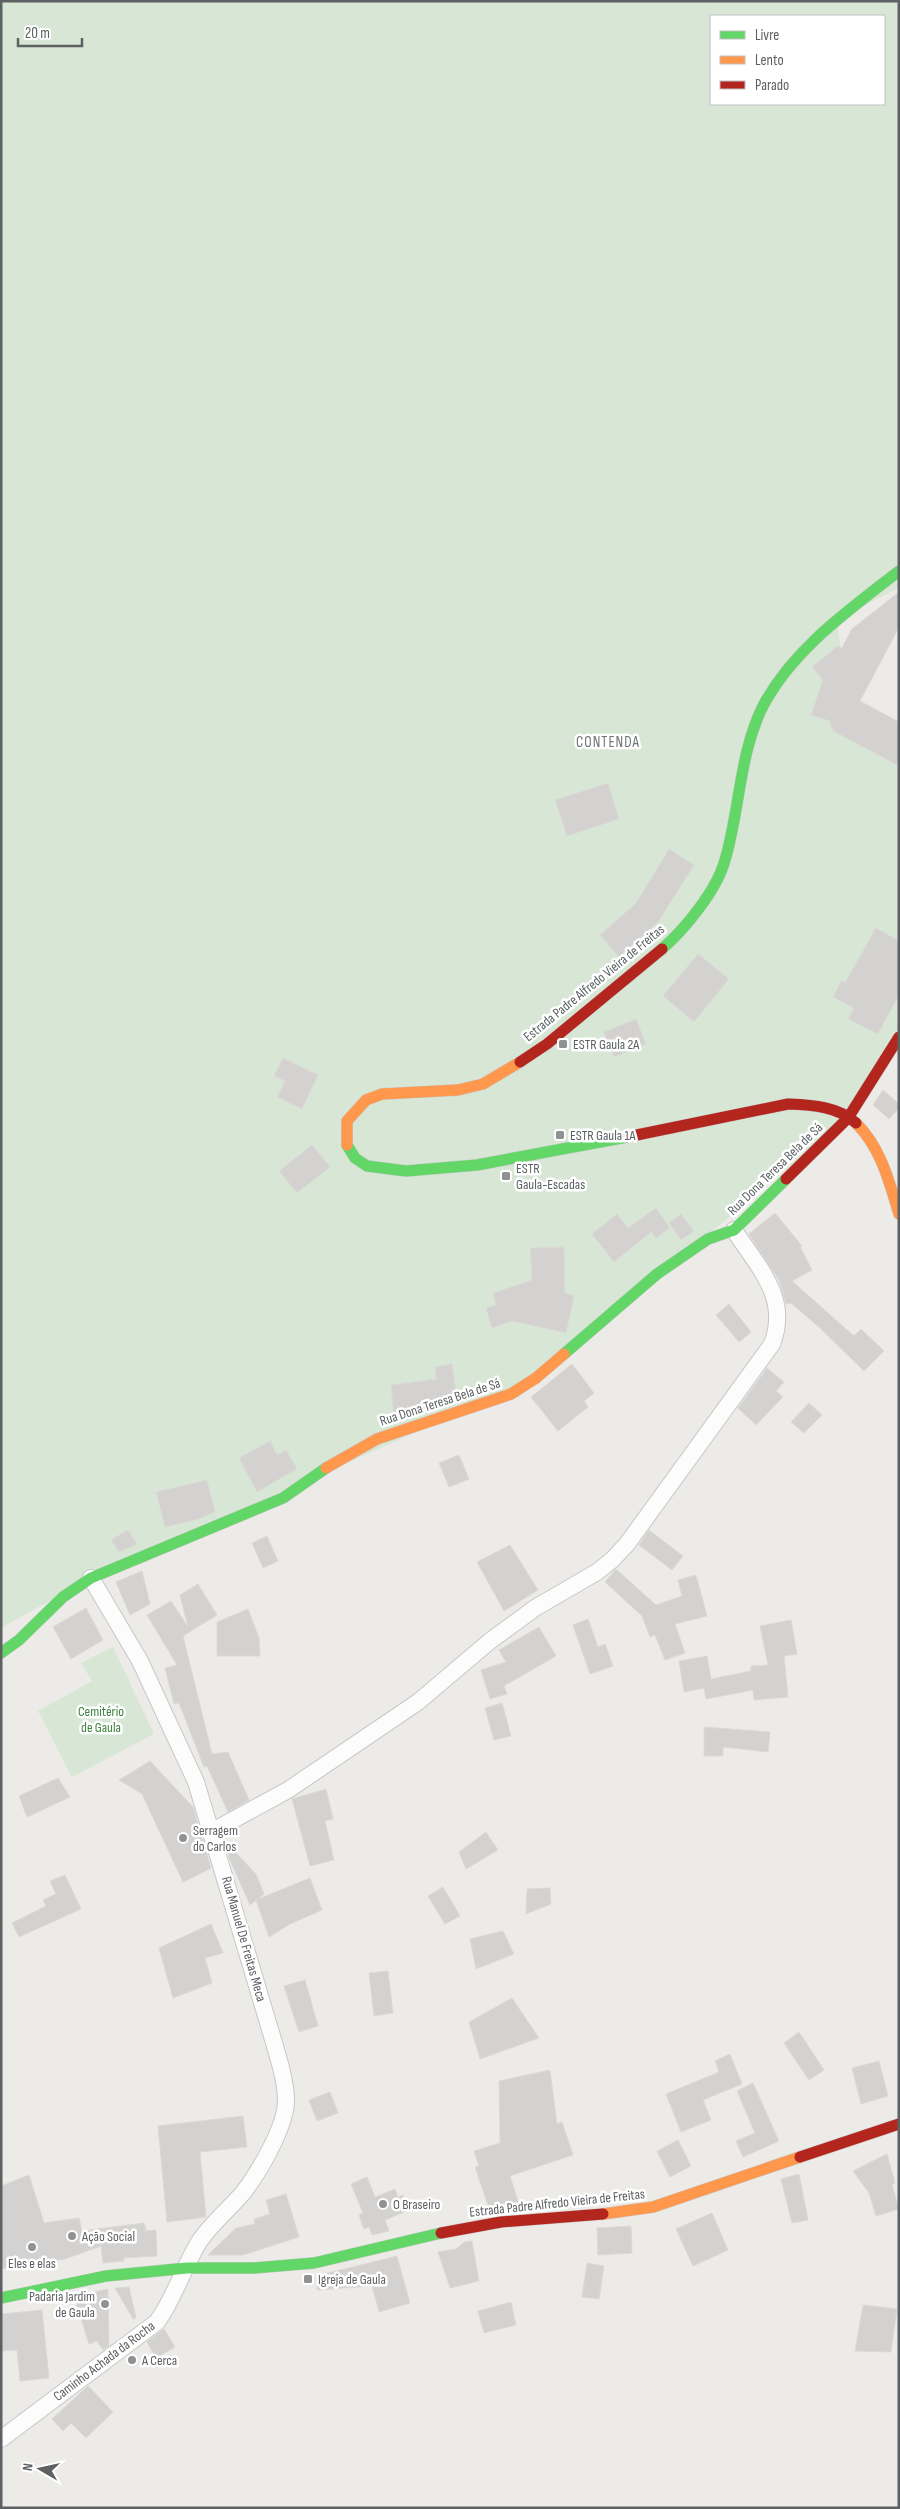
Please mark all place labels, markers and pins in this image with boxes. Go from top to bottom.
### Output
place label: ESTR Gaula 2A [573,1036,640,1053]
marker: ESTR Gaula 2A [557,1038,569,1050]
place label: ESTR Gaula 1A [570,1127,637,1144]
marker: ESTR Gaula 1A [554,1129,566,1141]
place label: ESTR Gaula-Escadas [516,1160,585,1193]
marker: ESTR Gaula-Escadas [500,1170,512,1182]
place label: Serragem do Carlos [193,1822,238,1855]
marker: Serragem do Carlos [177,1832,189,1844]
place label: O Braseiro [393,2196,441,2213]
marker: O Braseiro [377,2198,389,2210]
place label: Ação Social [81,2228,135,2245]
marker: Ação Social [66,2230,78,2242]
marker: Eles e elas [26,2241,38,2253]
place label: Eles e elas [8,2255,56,2272]
place label: Igreja de Gaula [318,2271,386,2288]
marker: Igreja de Gaula [302,2273,314,2285]
place label: Padaria Jardim de Gaula [29,2288,95,2321]
marker: Padaria Jardim de Gaula [99,2298,111,2310]
place label: A Cerca [141,2352,177,2369]
marker: A Cerca [126,2354,138,2366]

